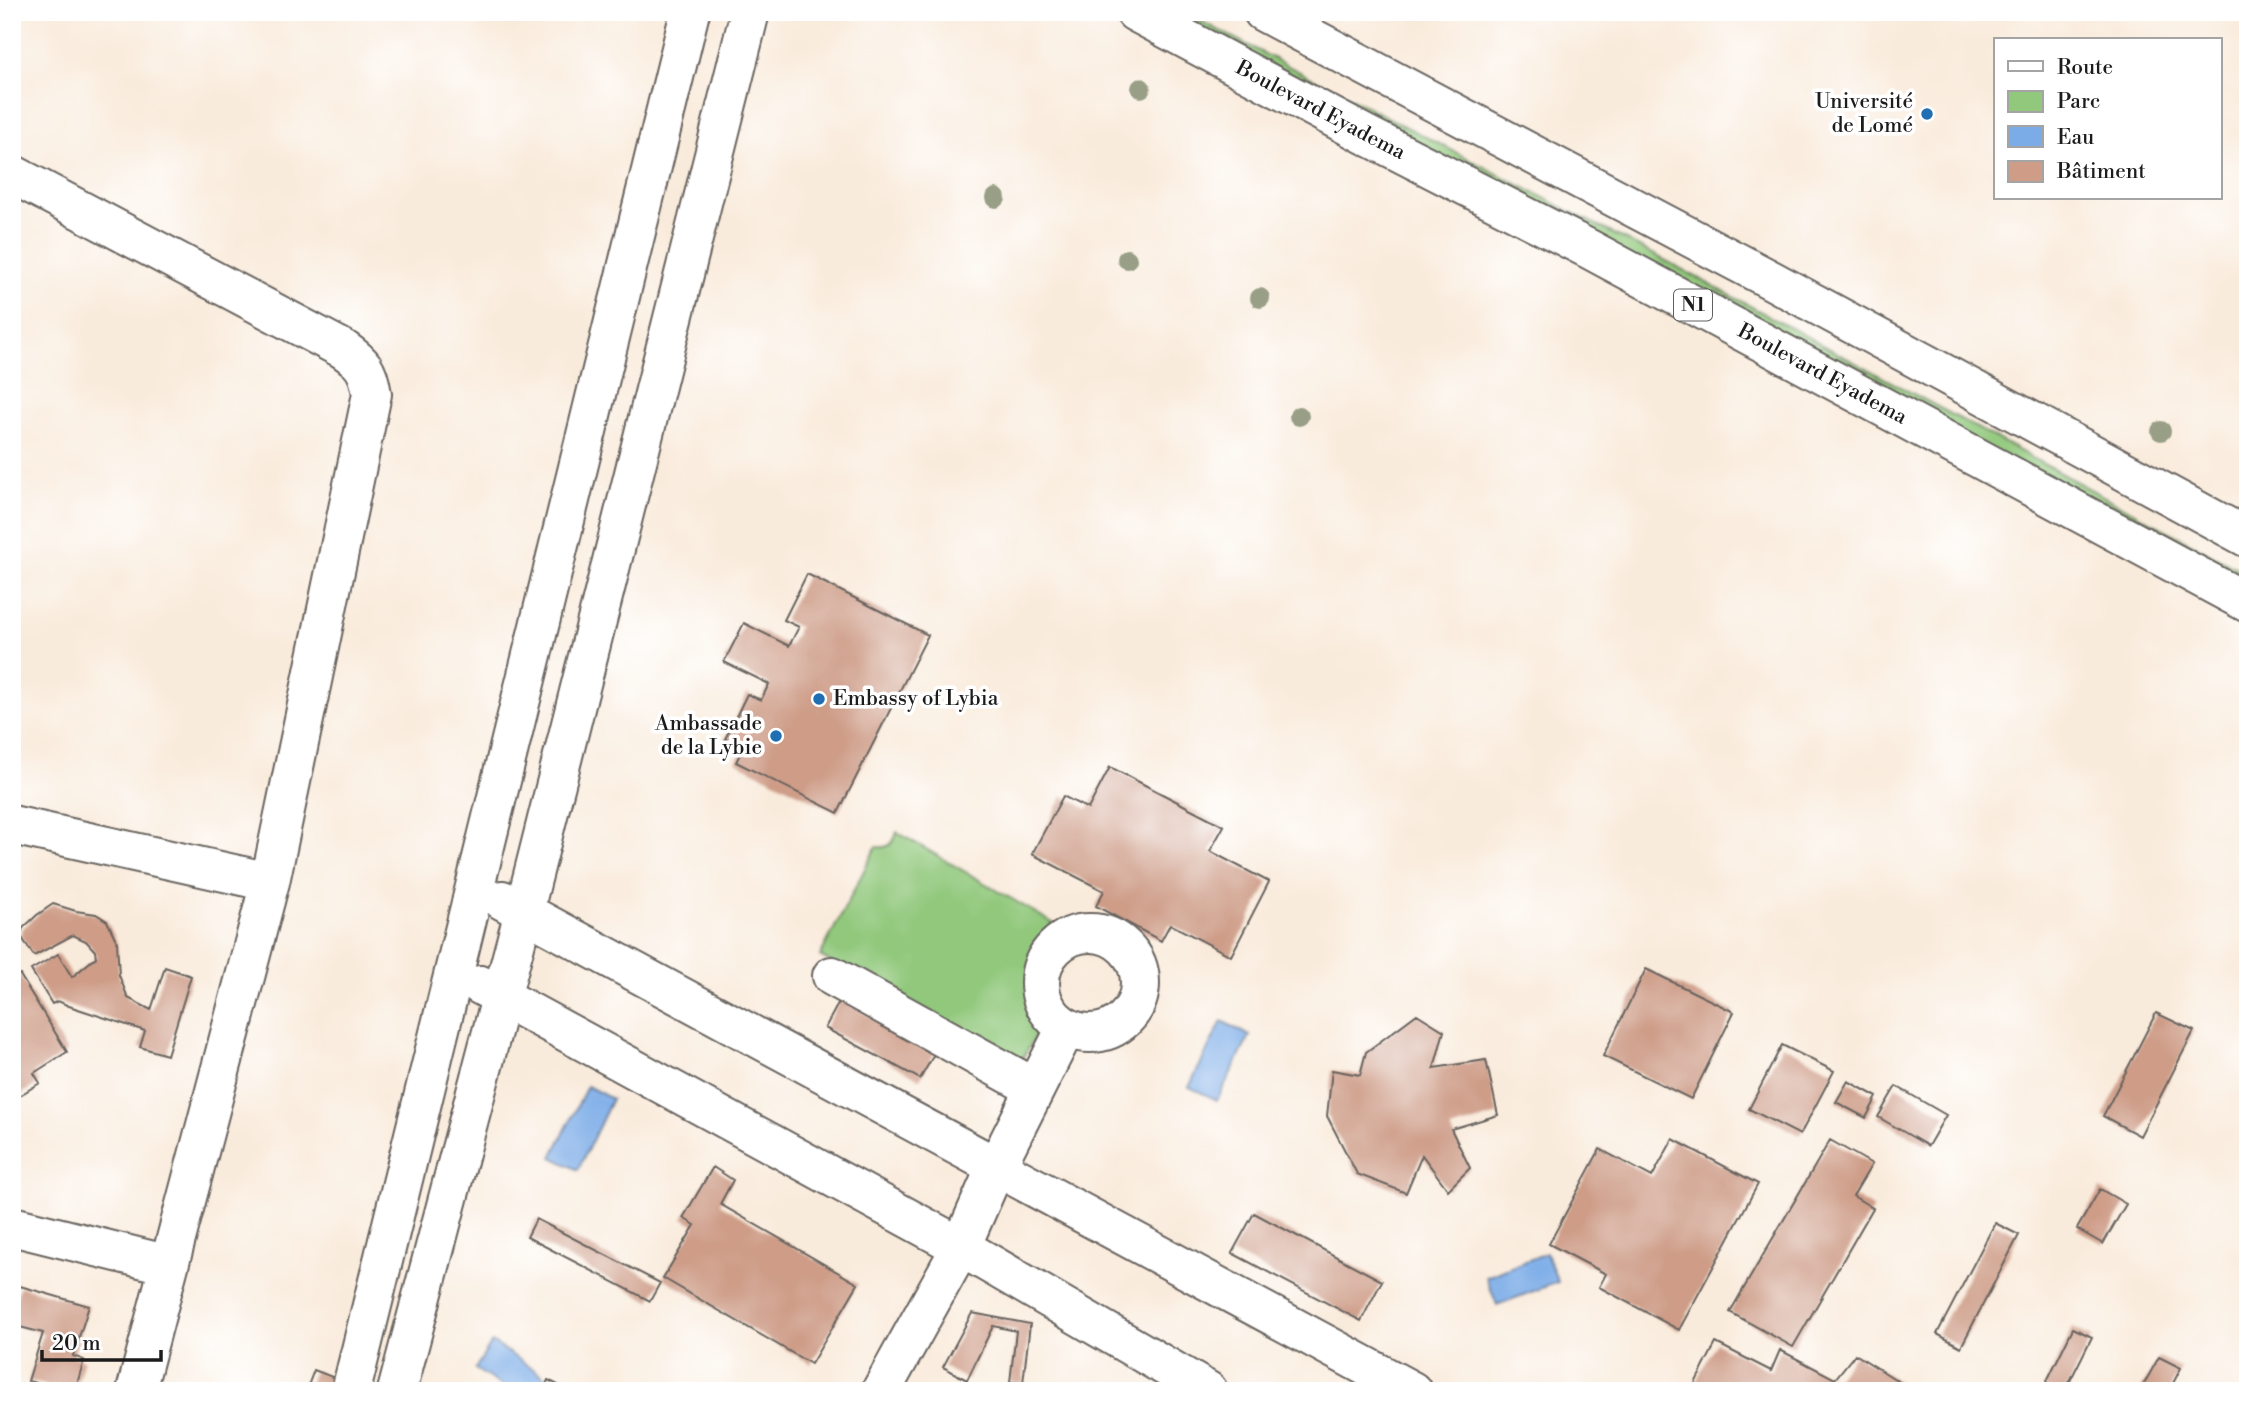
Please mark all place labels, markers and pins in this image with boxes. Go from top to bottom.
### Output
place label: Université de Lomé [1815,89,1913,139]
marker: Université de Lomé [1919,106,1935,122]
place label: Embassy of Lybia [833,686,999,712]
marker: Embassy of Lybia [811,691,827,707]
place label: Ambassade de la Lybie [654,711,762,761]
marker: Ambassade de la Lybie [768,728,784,744]

